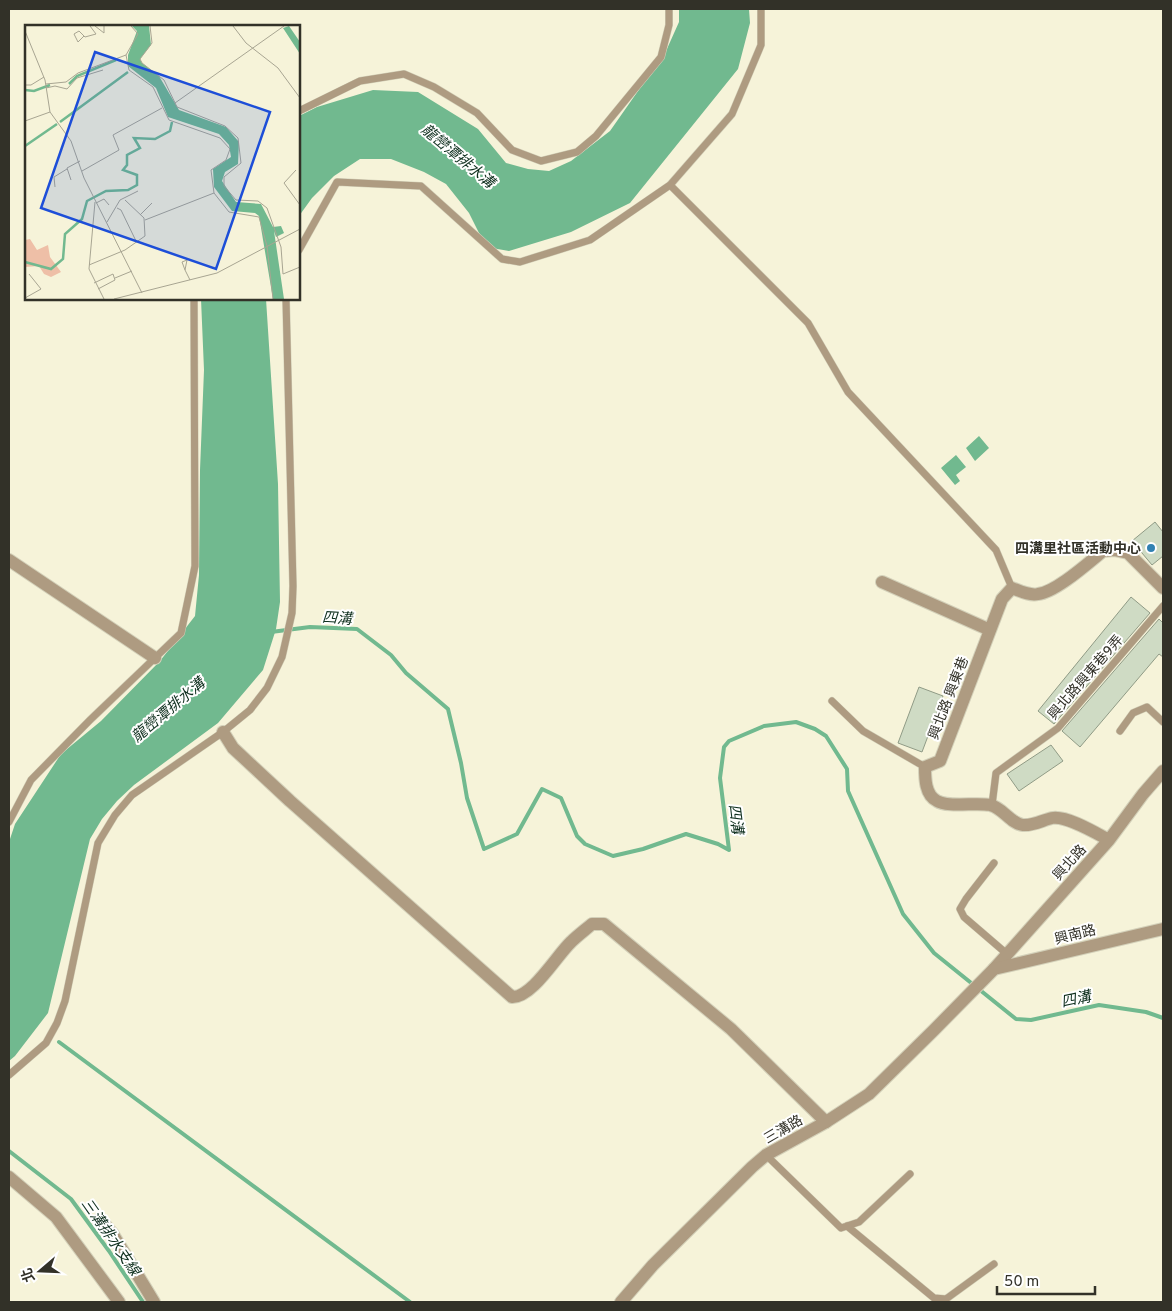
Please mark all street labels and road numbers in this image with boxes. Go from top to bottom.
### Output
street label: 興北路興東巷9弄 [1044,632,1127,724]
street label: 興北路 興東巷 [925,654,973,742]
street label: 興北路 [1049,841,1090,884]
street label: 興南路 [1053,922,1098,949]
street label: 三溝路 [761,1112,806,1148]

